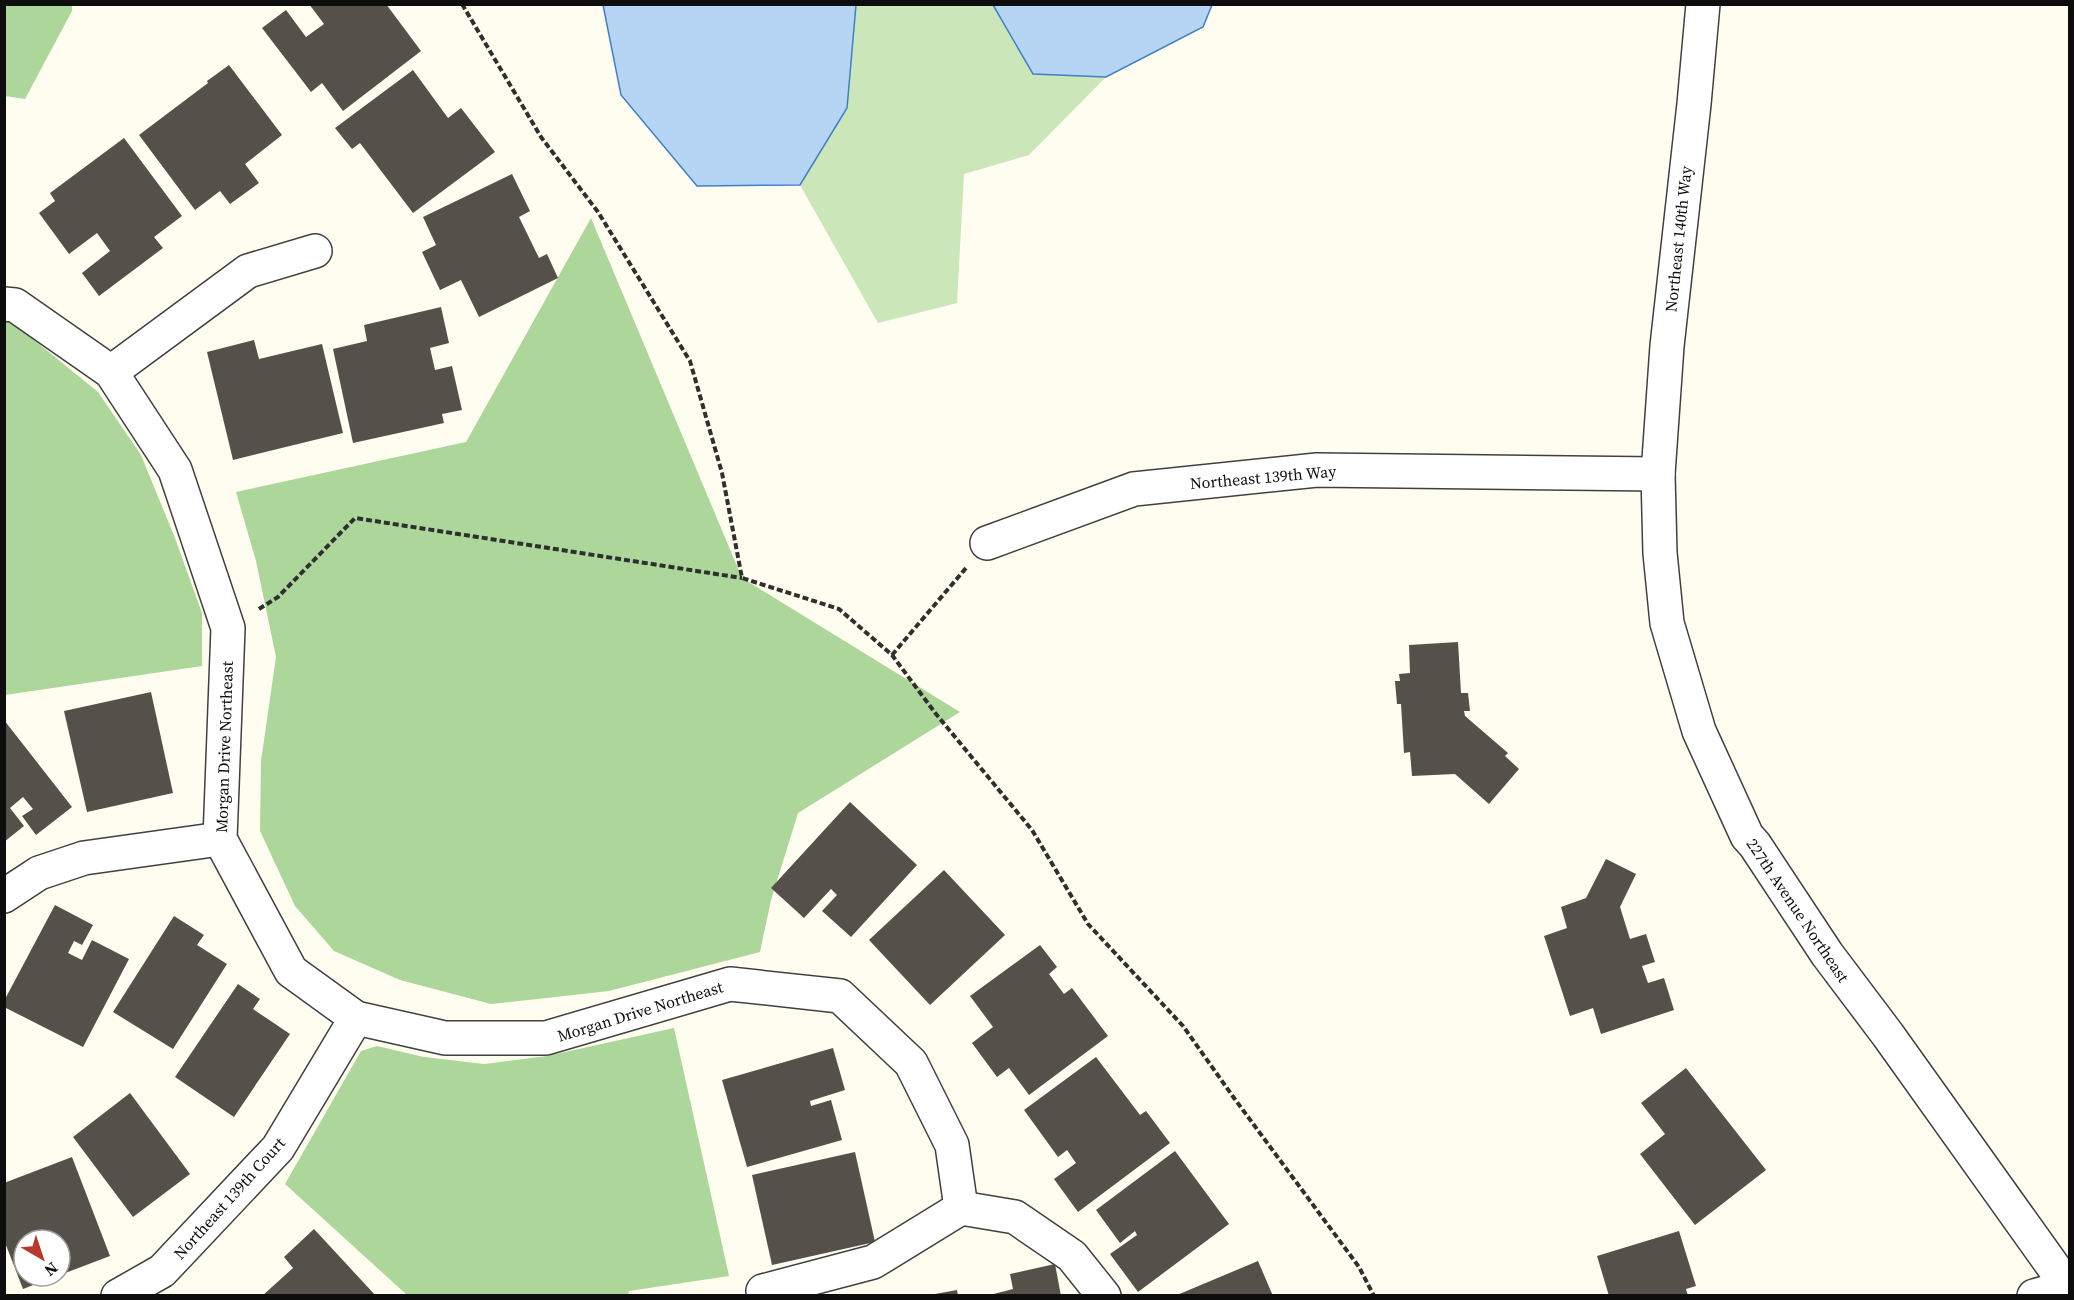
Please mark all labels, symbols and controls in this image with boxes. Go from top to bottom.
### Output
street label: Northeast 140th Way [1659,164,1697,313]
street label: Northeast 139th Way [1189,460,1338,494]
street label: Morgan Drive Northeast [210,660,238,833]
street label: 227th Avenue Northeast [1742,834,1855,987]
street label: Morgan Drive Northeast [555,975,726,1047]
street label: Northeast 139th Court [168,1132,290,1264]
north arrow [12,1228,72,1288]
text: N [40,1257,63,1282]

